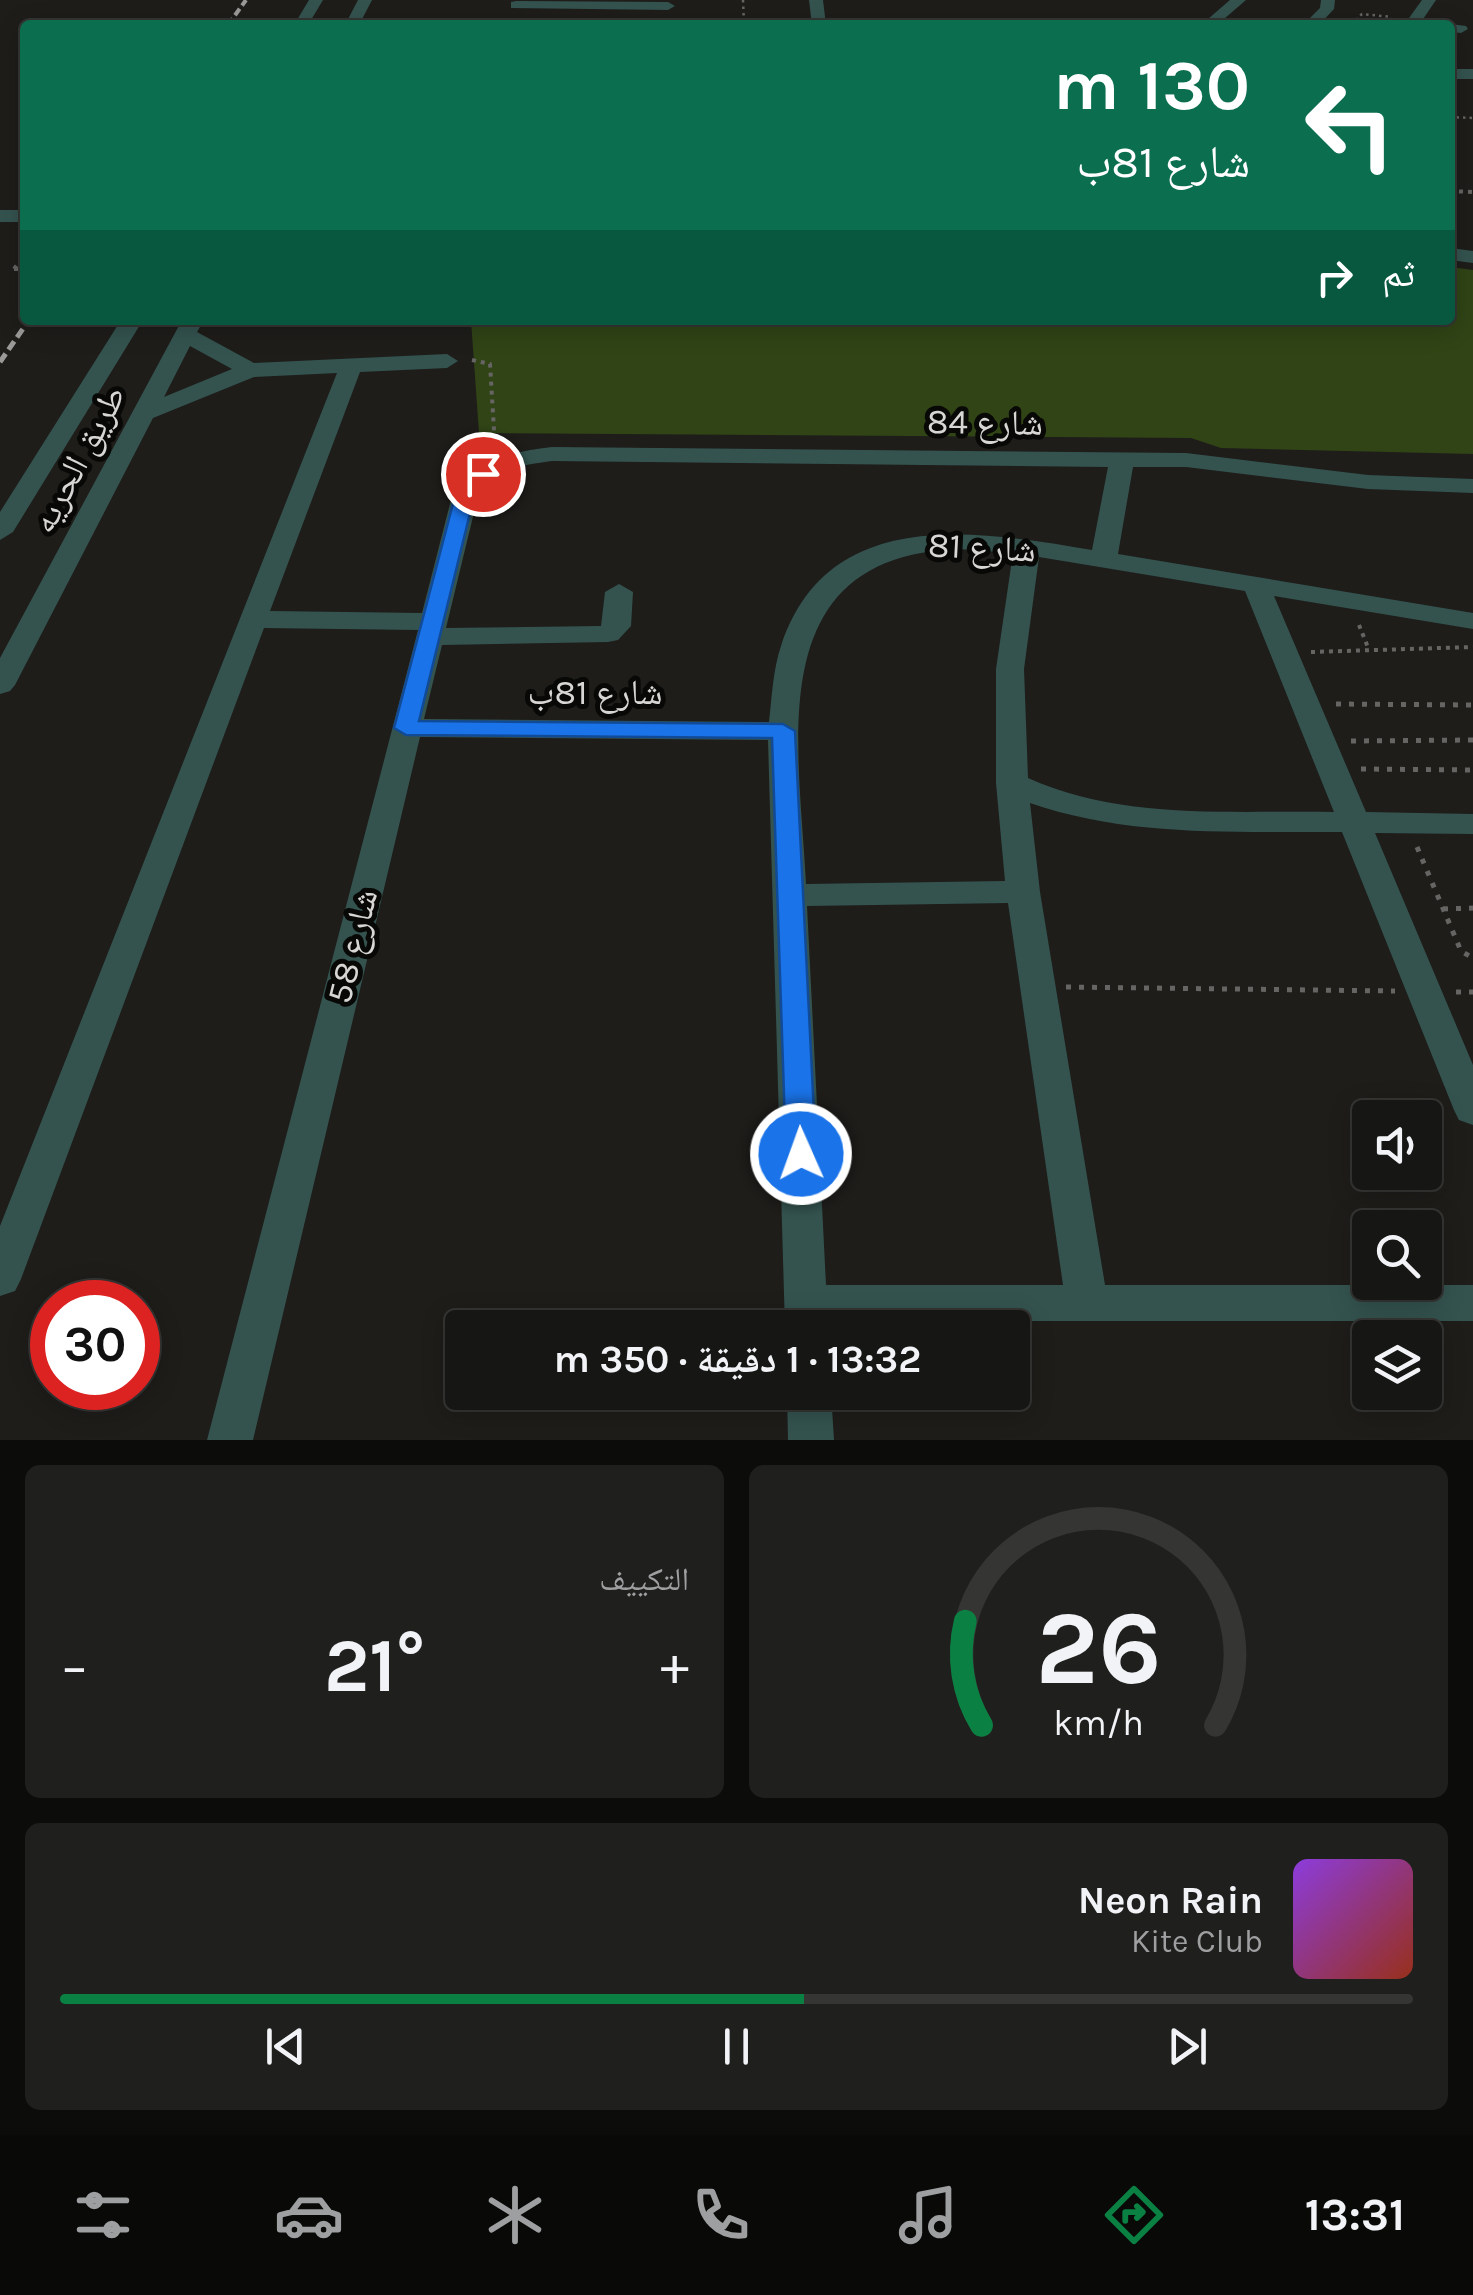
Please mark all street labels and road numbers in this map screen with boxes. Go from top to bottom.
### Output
street label: طريق الحريه [23,379,134,540]
street label: شارع 84 [927,401,1043,445]
street label: شارع 81 [927,524,1037,572]
street label: شارع 81ب [528,672,662,714]
street label: شارع 58 [319,885,387,1008]

